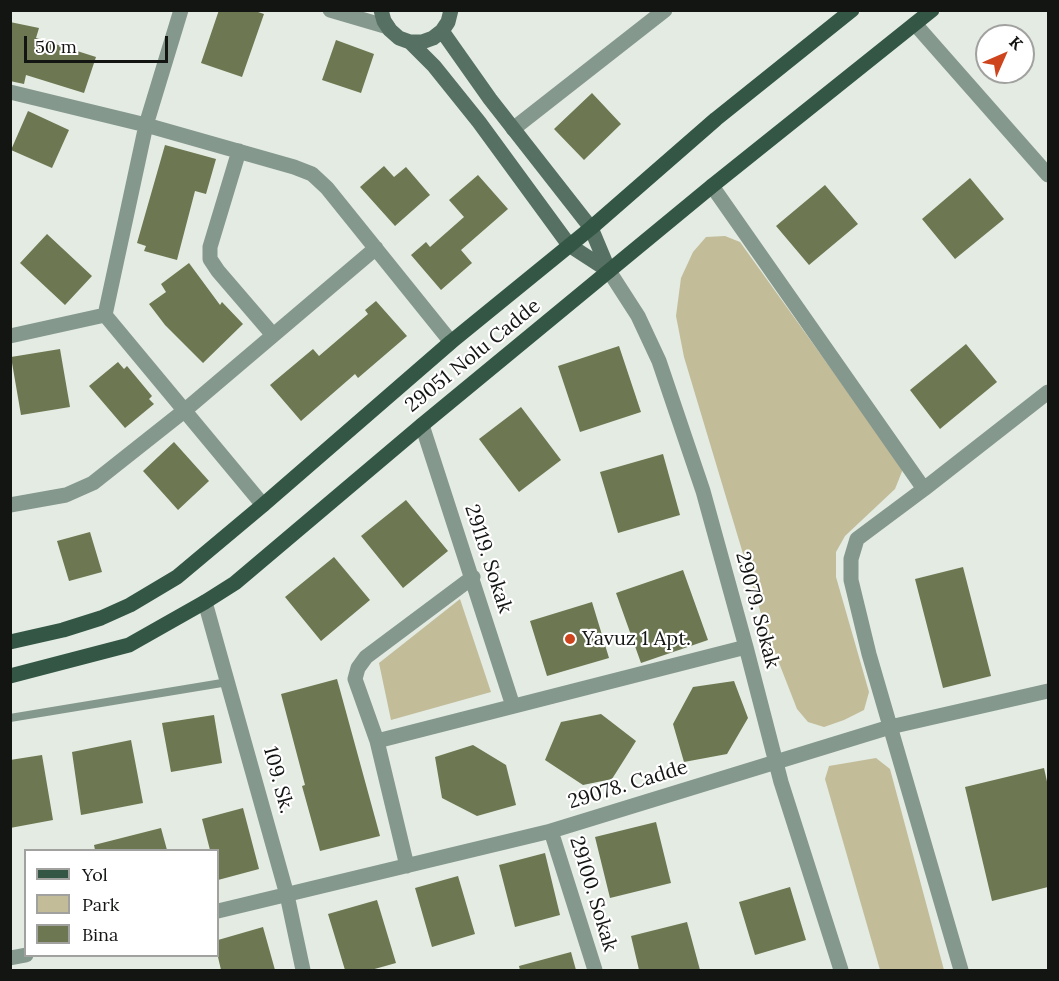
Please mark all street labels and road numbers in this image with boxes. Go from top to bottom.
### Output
street label: 29051 Nolu Cadde [401,294,545,418]
street label: 29119. Sokak [459,502,517,616]
street label: 29079. Sokak [730,549,784,671]
street label: 109. Sk. [258,744,298,816]
street label: 29078. Cadde [565,755,691,815]
street label: 29100. Sokak [564,834,622,954]

